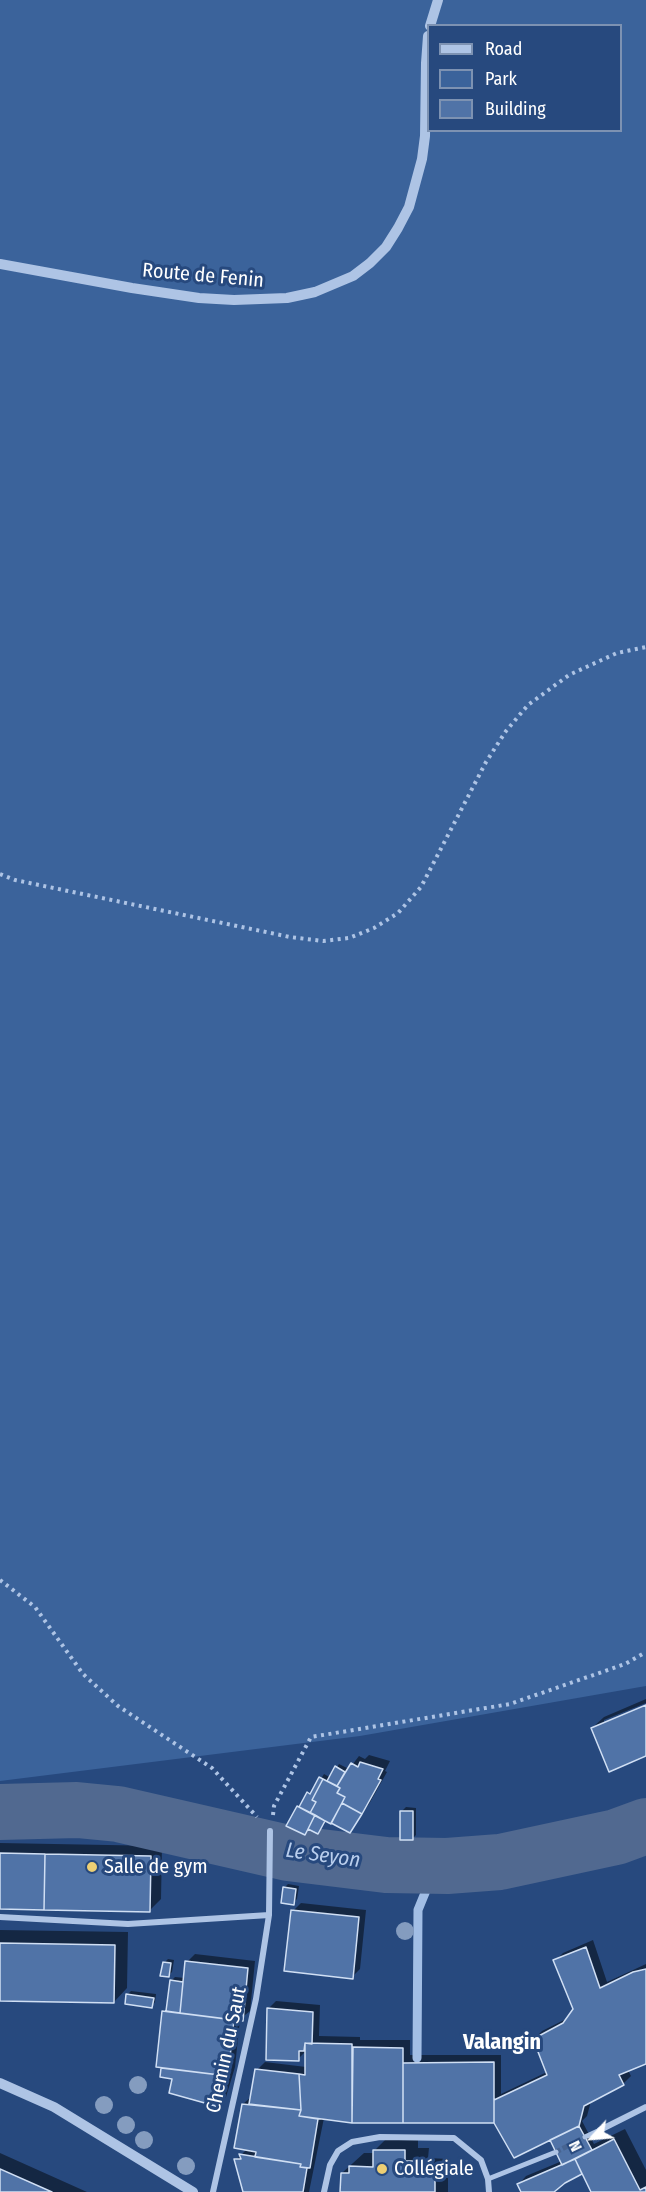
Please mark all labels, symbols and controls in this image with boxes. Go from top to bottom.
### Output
legend [427,24,622,132]
text: Road [485,38,522,60]
text: Park [485,68,517,90]
text: Building [485,98,546,120]
street label: Route de Fenin [141,259,265,293]
water label: Le Seyon [284,1838,362,1874]
place label: Salle de gym [104,1855,208,1879]
marker: Salle de gym [85,1860,99,1874]
street label: Chemin du Saut [202,1985,252,2115]
district label: Valangin [463,2030,541,2056]
north arrow [562,2108,622,2168]
text: N [565,2138,586,2155]
place label: Collégiale [394,2157,474,2181]
marker: Collégiale [375,2162,389,2176]

